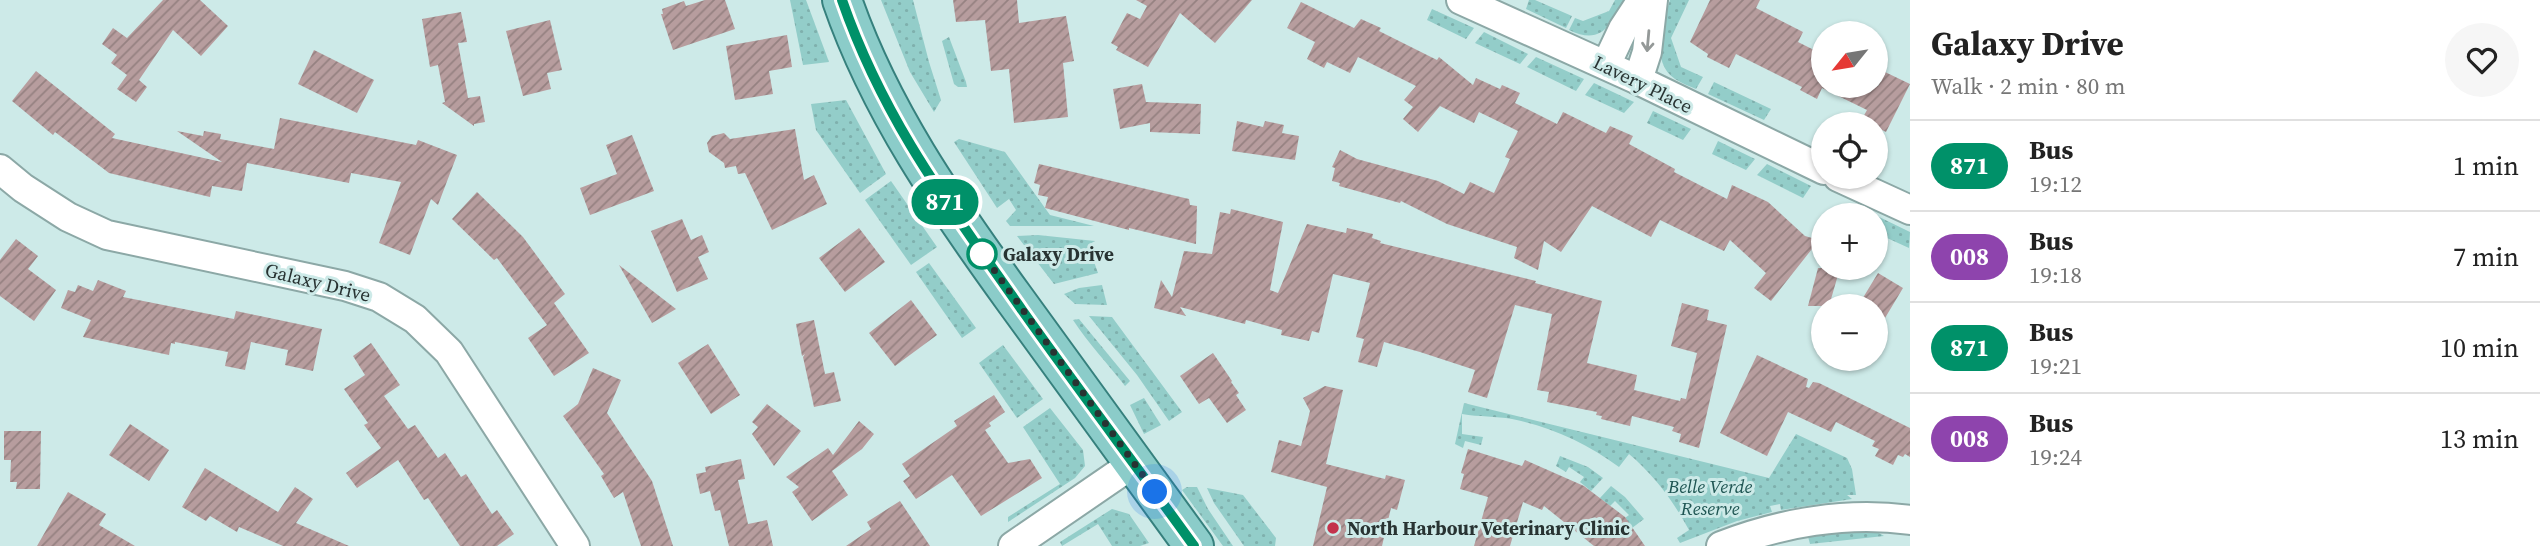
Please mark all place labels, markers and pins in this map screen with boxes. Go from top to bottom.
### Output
marker: Galaxy Drive [967,239,997,269]
place label: Galaxy Drive [1003,241,1114,267]
place label: North Harbour Veterinary Clinic [1347,515,1630,541]
marker: North Harbour Veterinary Clinic [1325,520,1341,536]

